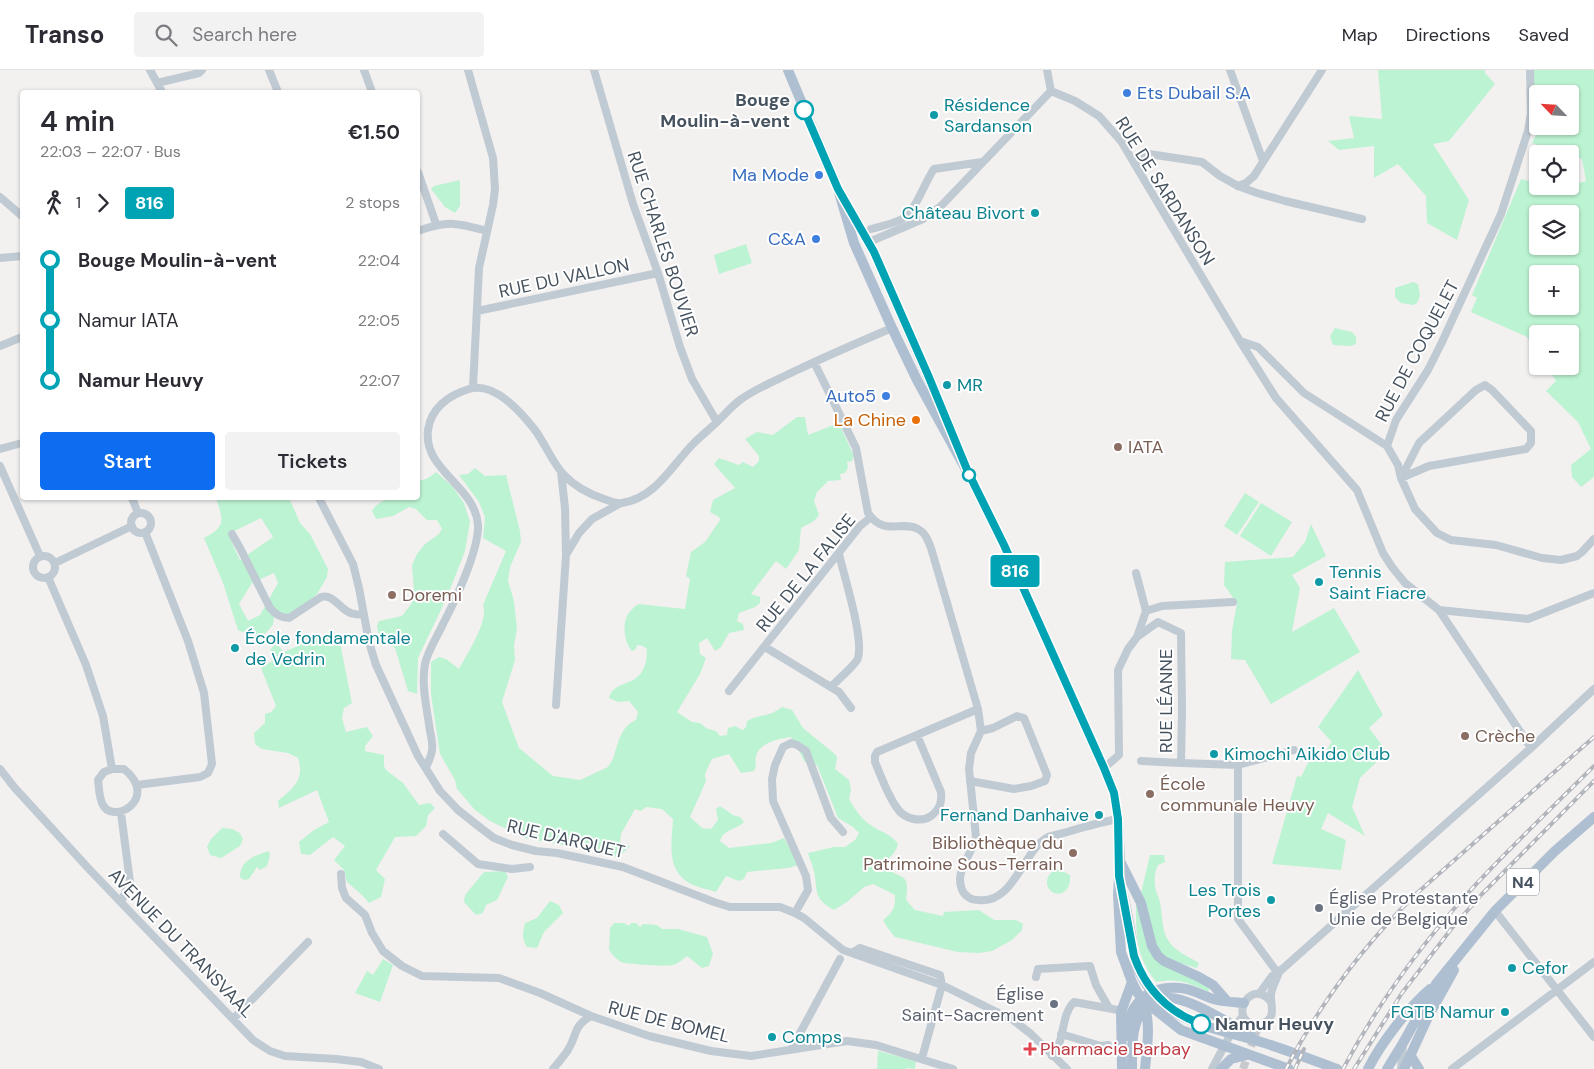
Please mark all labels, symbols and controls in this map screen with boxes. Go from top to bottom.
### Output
search box [134,12,484,57]
text: Transo [25,19,104,50]
icon: search [152,21,180,49]
text: Search here [192,22,297,47]
text: Map [1342,23,1378,47]
text: Directions [1406,23,1491,47]
text: Saved [1519,23,1569,47]
place label: Ets Dubail S.A [1137,81,1251,105]
north arrow [1529,85,1579,135]
map controls [1529,85,1579,375]
marker: Ets Dubail S.A [1121,87,1133,99]
place label: Bouge Moulin-à-vent [660,88,790,133]
place label: Résidence Sardanson [944,93,1032,138]
marker: Bouge Moulin-à-vent [794,100,814,120]
text: 4 min [40,103,115,140]
marker: Résidence Sardanson [928,109,940,121]
street label: RUE DE SARDANSON [1110,112,1220,270]
text: €1.50 [348,120,400,145]
text: 22:03 – 22:07 · Bus [40,141,181,162]
button: locate [1529,145,1579,195]
street label: RUE CHARLES BOUVIER [622,148,704,340]
place label: Ma Mode [732,163,809,187]
marker: Ma Mode [813,169,825,181]
icon: walk [40,189,68,217]
icon: forward [89,189,117,217]
text: 816 [135,191,164,215]
text: 1 [76,192,81,213]
text: 2 stops [345,192,400,213]
place label: Château Bivort [902,201,1025,225]
button: layers [1529,205,1579,255]
marker: Château Bivort [1029,207,1041,219]
place label: C&A [768,227,806,251]
marker: C&A [810,233,822,245]
text: Bouge Moulin-à-vent [78,248,277,273]
text: 22:04 [358,250,400,271]
street label: RUE DU VALLON [497,252,631,304]
button: + [1529,265,1579,315]
street label: RUE DE COQUELET [1369,276,1465,426]
text: Namur IATA [78,308,179,333]
text: 22:05 [358,310,400,331]
button: − [1529,325,1579,375]
text: Namur Heuvy [78,368,204,393]
text: 22:07 [359,370,400,391]
place label: MR [957,373,983,397]
marker: MR [941,379,953,391]
place label: Auto5 [825,384,876,408]
marker: Auto5 [880,390,892,402]
place label: La Chine [834,408,906,432]
marker: La Chine [910,414,922,426]
button: Start [40,432,215,490]
button: Tickets [225,432,400,490]
place label: IATA [1128,435,1163,459]
marker: IATA [1112,441,1124,453]
unlabelled marker [962,468,976,482]
street label: RUE DE LA FALISE [751,509,861,637]
line badge: 816 [986,555,1044,587]
text: 816 [1001,559,1030,583]
place label: Tennis Saint Fiacre [1329,560,1426,605]
marker: Tennis Saint Fiacre [1313,576,1325,588]
place label: Doremi [402,583,462,607]
marker: Doremi [386,589,398,601]
place label: École fondamentale de Vedrin [245,626,411,671]
marker: École fondamentale de Vedrin [229,642,241,654]
street label: RUE LÉANNE [1154,649,1178,753]
place label: Crèche [1475,724,1535,748]
marker: Crèche [1459,730,1471,742]
place label: Kimochi Aikido Club [1224,742,1390,766]
marker: Kimochi Aikido Club [1208,748,1220,760]
place label: École communale Heuvy [1160,772,1315,817]
marker: École communale Heuvy [1144,788,1156,800]
place label: Fernand Danhaive [940,803,1089,827]
marker: Fernand Danhaive [1093,809,1105,821]
street label: RUE D'ARQUET [505,814,627,864]
place label: Bibliothèque du Patrimoine Sous-Terrain [863,831,1063,876]
marker: Bibliothèque du Patrimoine Sous-Terrain [1067,847,1079,859]
street label: AVENUE DU TRANSVAAL [103,863,259,1023]
road number: N4 [1507,869,1539,896]
place label: Les Trois Portes [1188,878,1261,923]
place label: Église Protestante Unie de Belgique [1329,886,1479,931]
marker: Les Trois Portes [1265,894,1277,906]
marker: Église Protestante Unie de Belgique [1313,902,1325,914]
place label: Cefor [1522,956,1569,980]
marker: Cefor [1506,962,1518,974]
place label: Église Saint-Sacrement [902,982,1044,1027]
street label: RUE DE BOMEL [606,995,732,1049]
marker: Église Saint-Sacrement [1048,998,1060,1010]
place label: FGTB Namur [1391,1000,1495,1024]
marker: FGTB Namur [1499,1006,1511,1018]
place label: Namur Heuvy [1215,1012,1334,1036]
marker: Namur Heuvy [1191,1014,1211,1034]
place label: Comps [782,1025,842,1049]
marker: Comps [766,1031,778,1043]
place label: Pharmacie Barbay [1040,1037,1191,1061]
marker: Pharmacie Barbay [1024,1043,1036,1055]

